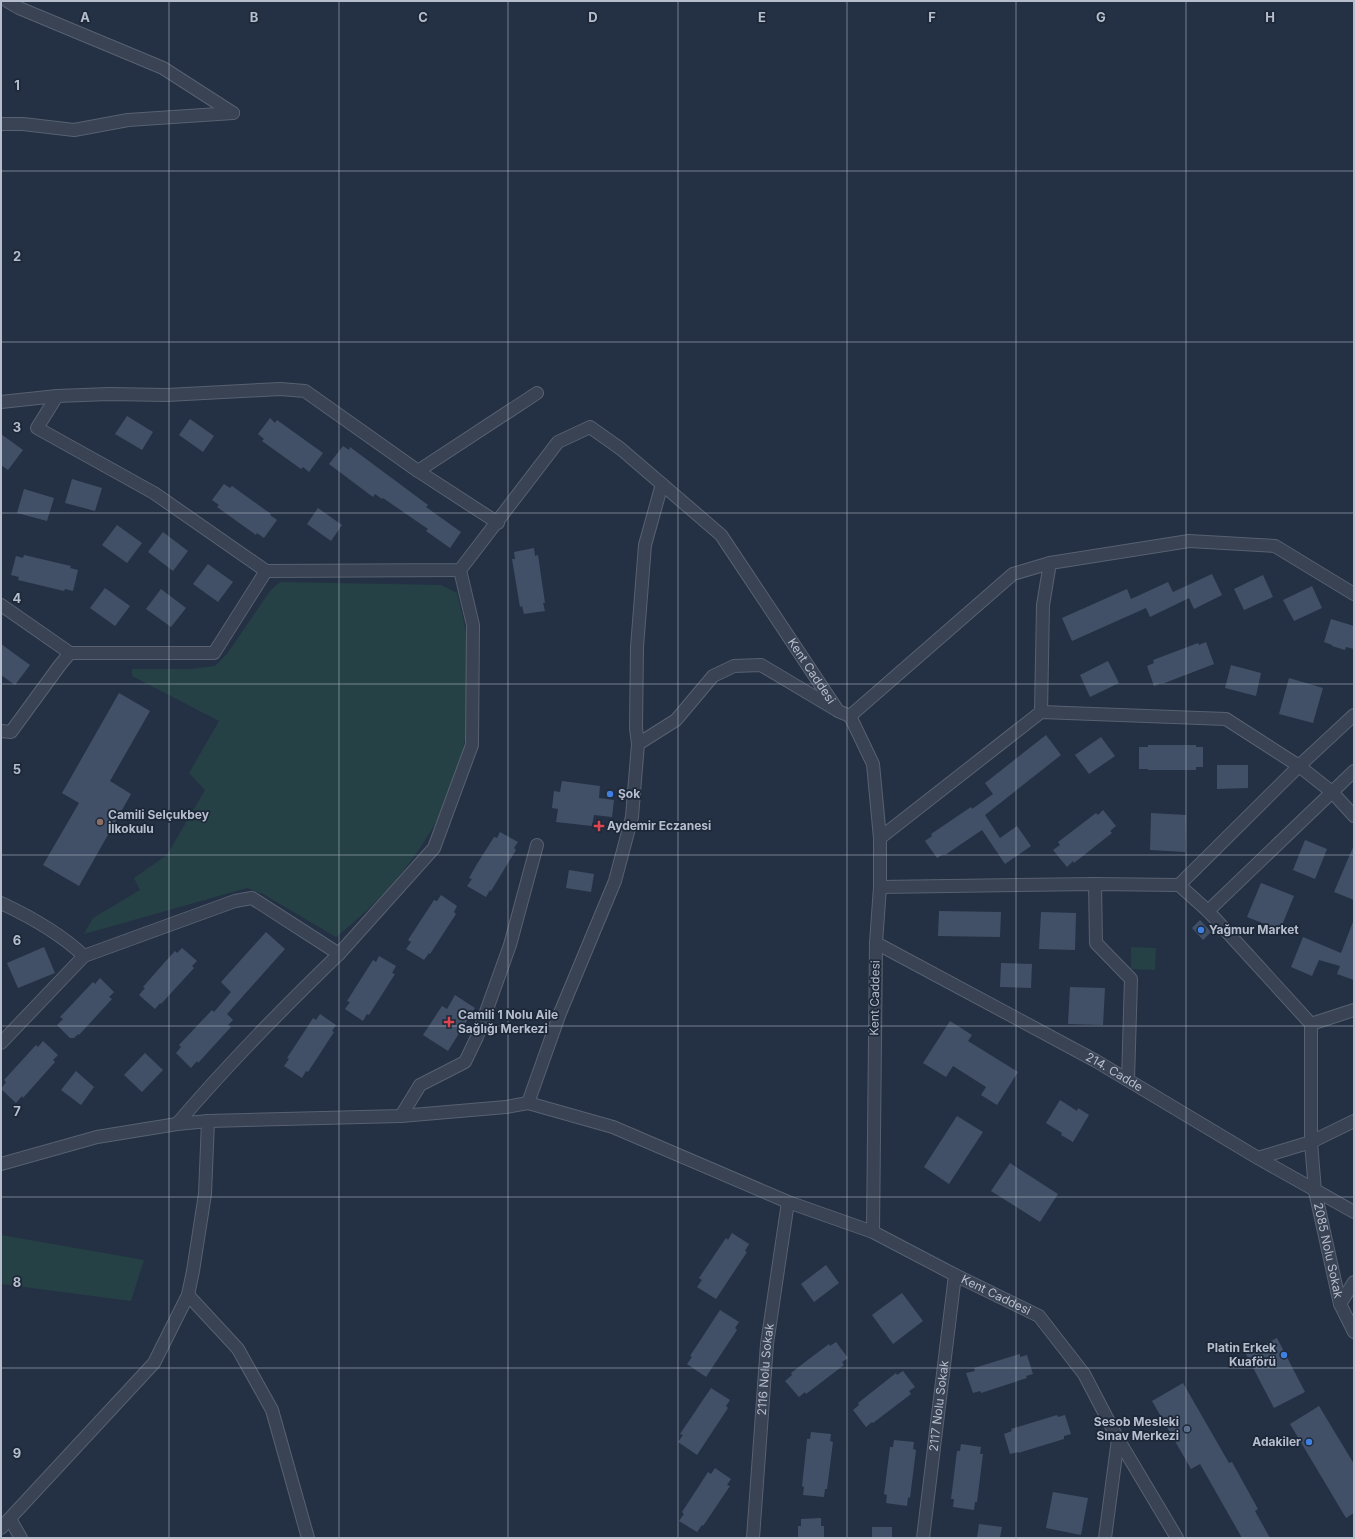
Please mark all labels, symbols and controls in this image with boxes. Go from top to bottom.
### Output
text: A [80,9,90,25]
text: B [250,9,259,25]
text: C [418,9,428,25]
text: D [588,9,598,25]
text: E [758,9,766,25]
text: F [928,9,936,25]
text: G [1096,9,1106,25]
text: H [1265,9,1275,25]
text: 1 [14,77,20,93]
text: 2 [13,248,21,264]
text: 3 [13,419,21,435]
text: 4 [13,590,22,606]
street label: Kent Caddesi [785,635,839,706]
text: 5 [13,761,21,777]
place label: Şok [618,786,640,801]
marker: Şok [605,789,615,799]
place label: Camili Selçukbey İlkokulu [108,807,210,836]
marker: Camili Selçukbey İlkokulu [95,817,105,827]
place label: Aydemir Eczanesi [607,818,711,833]
marker: Aydemir Eczanesi [594,821,604,831]
place label: Yağmur Market [1209,922,1299,937]
marker: Yağmur Market [1196,925,1206,935]
text: 6 [13,932,21,948]
street label: Kent Caddesi [866,960,883,1036]
place label: Camili 1 Nolu Aile Sağlığı Merkezi [458,1007,558,1036]
marker: Camili 1 Nolu Aile Sağlığı Merkezi [443,1016,455,1028]
street label: 214. Cadde [1083,1049,1146,1094]
text: 7 [13,1103,21,1119]
street label: 2085 Nolu Sokak [1311,1201,1347,1300]
street label: Kent Caddesi [959,1271,1034,1318]
text: 8 [13,1274,21,1290]
street label: 2116 Nolu Sokak [754,1322,777,1416]
place label: Platin Erkek Kuaförü [1207,1340,1276,1369]
marker: Platin Erkek Kuaförü [1279,1350,1289,1360]
street label: 2117 Nolu Sokak [926,1359,952,1452]
place label: Sesob Mesleki Sınav Merkezi [1094,1414,1179,1443]
marker: Sesob Mesleki Sınav Merkezi [1182,1424,1192,1434]
place label: Adakiler [1252,1434,1301,1449]
marker: Adakiler [1304,1437,1314,1447]
text: 9 [13,1445,21,1461]

